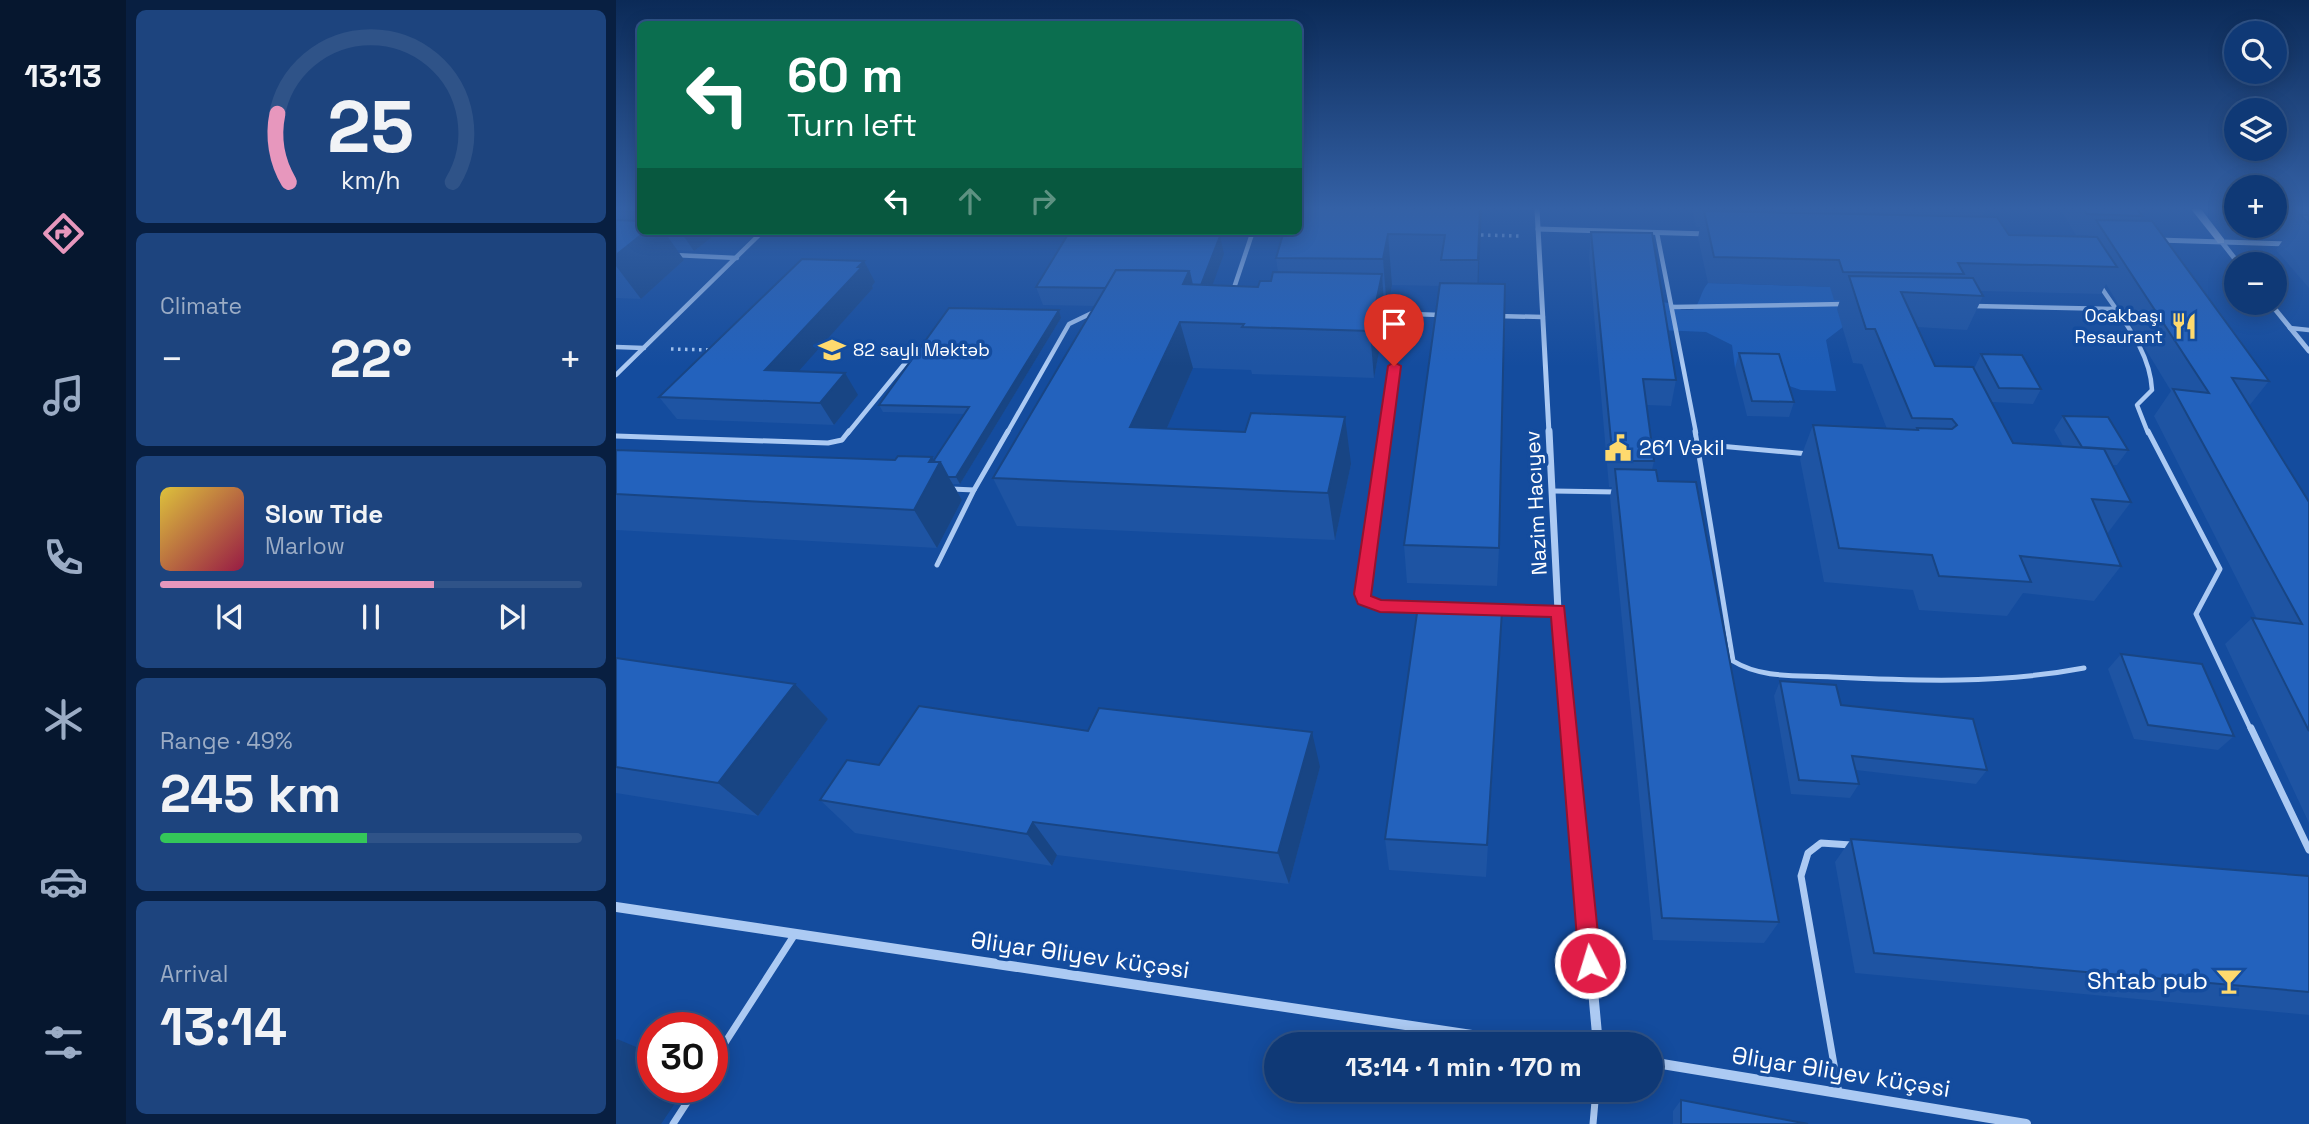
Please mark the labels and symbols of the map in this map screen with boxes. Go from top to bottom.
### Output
pin [1364,294,1424,366]
place label: Ocakbaşı Resaurant [2075,304,2163,348]
restaurant icon: Ocakbaşı Resaurant [2169,311,2199,341]
school or university icon: 82 saylı Məktəb [817,335,847,365]
place label: 82 saylı Məktəb [853,338,990,361]
street label: Nazim Hacıyev [1518,430,1553,576]
public building icon: 261 Vəkil [1603,433,1633,463]
place label: 261 Vəkil [1639,434,1725,461]
street label: Əliyar Əliyev küçəsi [969,924,1191,985]
position arrow [1553,926,1627,1000]
place label: Shtab pub [2087,965,2208,996]
bar icon: Shtab pub [2214,966,2244,996]
speed limit sign: 30 [637,1012,728,1103]
street label: Əliyar Əliyev küçəsi [1730,1039,1952,1104]

